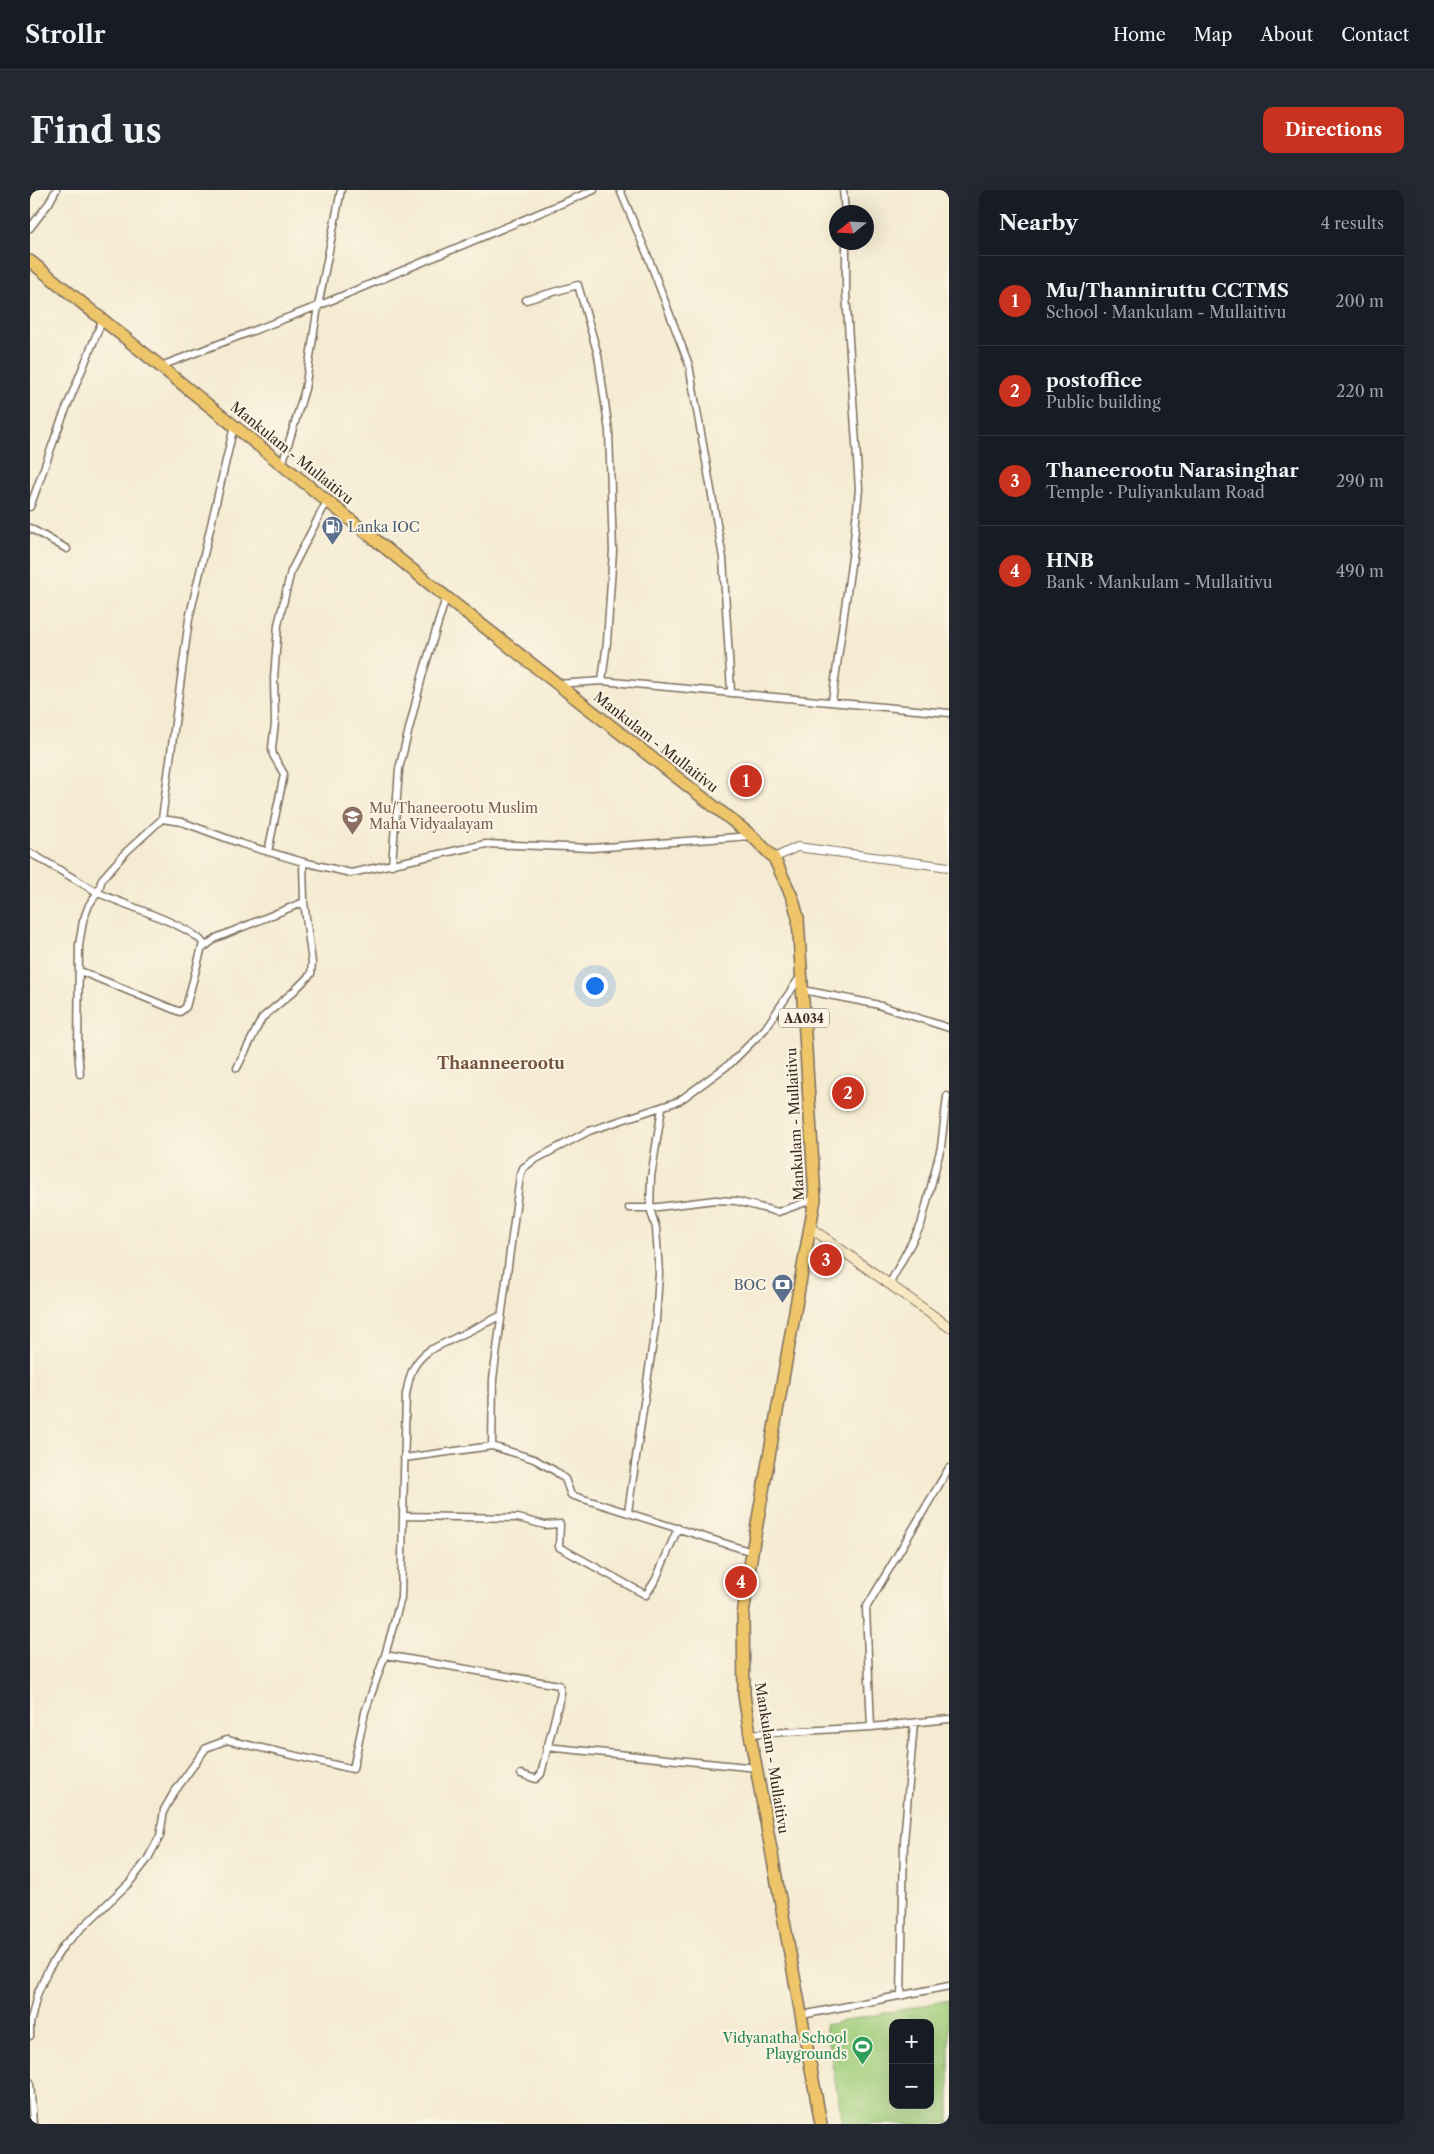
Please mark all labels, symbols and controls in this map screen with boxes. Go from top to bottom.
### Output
text: Strollr [25,20,105,49]
text: Home [1113,24,1166,46]
text: Map [1194,24,1232,46]
text: About [1260,24,1313,46]
text: Contact [1341,24,1409,46]
button: Directions [1263,107,1404,153]
text: Find us [30,109,162,152]
north arrow [829,205,874,250]
text: Nearby [999,210,1078,235]
text: 4 results [1321,213,1384,233]
text: Mu/Thanniruttu CCTMS [1046,279,1289,302]
text: 1 [1011,291,1019,311]
text: 200 m [1335,291,1384,311]
text: School · Mankulam - Mullaitivu [1046,302,1286,322]
text: postoffice [1046,369,1142,392]
text: 2 [1010,381,1020,401]
text: 220 m [1336,381,1384,401]
text: Public building [1046,392,1161,412]
street label: Mankulam - Mullaitivu [227,398,357,508]
text: Thaneerootu Narasinghar [1046,459,1299,482]
text: 3 [1010,471,1020,491]
text: 290 m [1336,471,1384,491]
text: Temple · Puliyankulam Road [1046,482,1265,502]
fuel station icon: Lanka IOC [320,515,344,546]
place label: Lanka IOC [348,518,420,536]
text: HNB [1046,549,1094,572]
text: 4 [1010,561,1020,581]
text: 490 m [1336,561,1384,581]
text: Bank · Mankulam - Mullaitivu [1046,572,1273,592]
street label: Mankulam - Mullaitivu [590,688,722,796]
pin: 1 [730,762,762,800]
place label: Mu/Thaneerootu Muslim Maha Vidyaalayam [369,799,538,833]
school or university icon: Mu/Thaneerootu Muslim Maha Vidyaalayam [341,804,365,835]
your location [582,973,608,999]
road number: AA034 [779,1008,829,1028]
street label: Mankulam - Mullaitivu [782,1047,808,1201]
district label: Thaanneerootu [437,1053,565,1073]
pin: 2 [832,1074,864,1112]
pin: 3 [810,1241,842,1279]
bank icon: BOC [770,1273,794,1304]
place label: BOC [734,1276,766,1294]
pin: 4 [725,1563,757,1601]
street label: Mankulam - Mullaitivu [751,1681,793,1835]
map controls [889,2019,934,2109]
button: + [889,2019,934,2064]
place label: Vidyanatha School Playgrounds [722,2029,847,2063]
sports icon: Vidyanatha School Playgrounds [851,2034,875,2065]
button: − [889,2064,934,2109]

